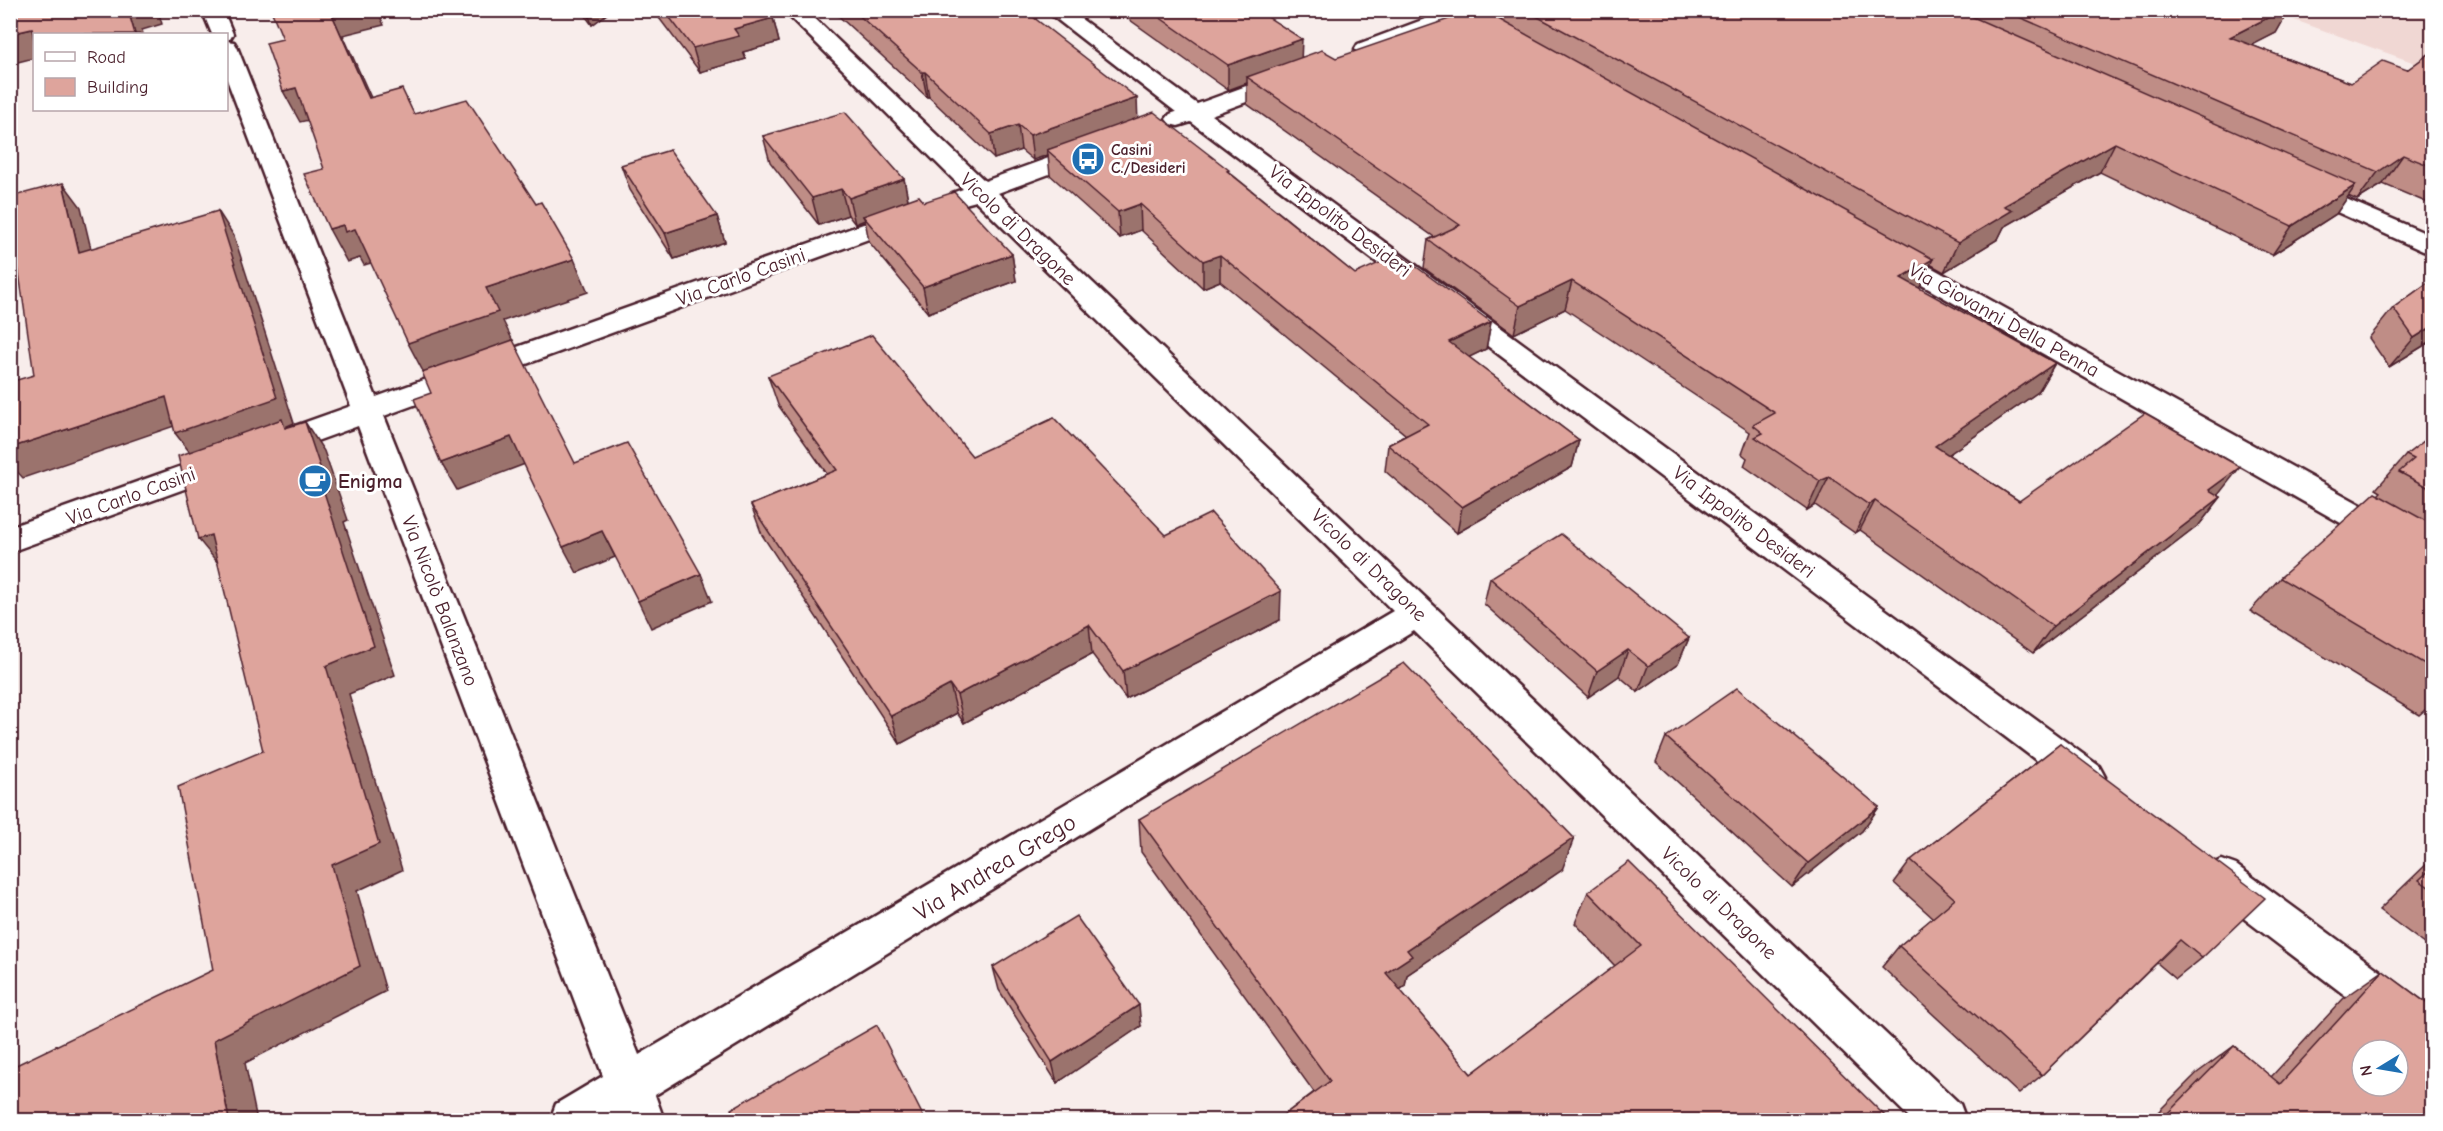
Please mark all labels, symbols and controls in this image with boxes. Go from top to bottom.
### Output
legend [33,33,228,111]
text: Road [87,47,126,68]
text: Building [87,77,149,98]
bus stop icon: Casini C./Desideri [1070,141,1106,177]
place label: Casini C./Desideri [1111,141,1186,177]
street label: Via Ippolito Desideri [1264,160,1416,282]
street label: Vicolo di Dragone [955,168,1081,290]
street label: Via Carlo Casini [673,243,809,311]
street label: Via Giovanni Della Penna [1905,258,2103,382]
street label: Via Ippolito Desideri [1668,461,1820,583]
street label: Via Carlo Casini [63,462,199,530]
cafe icon: Enigma [297,463,333,499]
place label: Enigma [338,470,403,493]
street label: Vicolo di Dragone [1306,504,1432,626]
street label: Via Nicolò Balanzano [397,513,483,689]
street label: Via Andrea Grego [909,808,1081,926]
street label: Vicolo di Dragone [1656,842,1782,964]
north arrow [2350,1038,2410,1098]
text: N [2356,1064,2376,1078]

